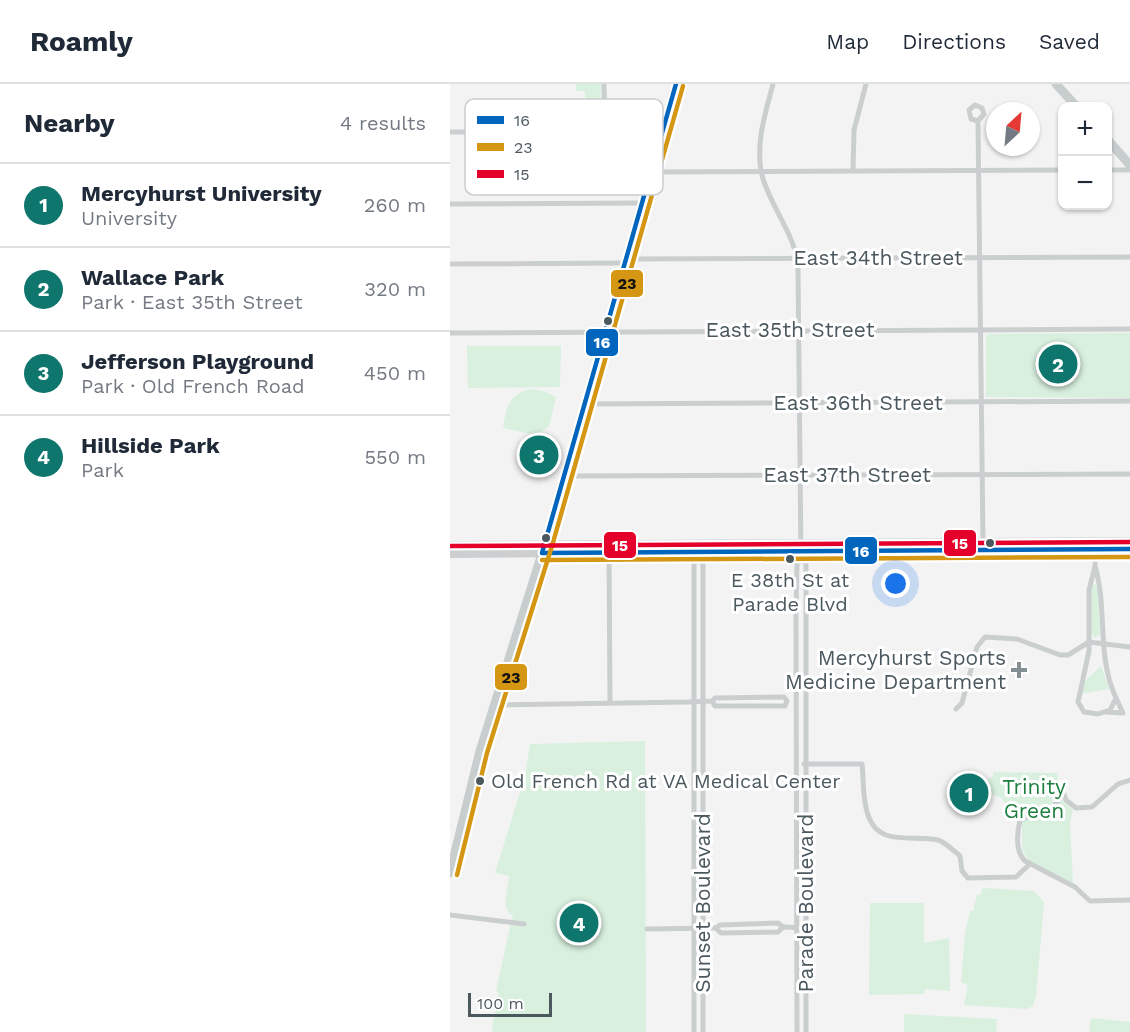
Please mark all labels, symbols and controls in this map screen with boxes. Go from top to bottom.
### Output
text: Roamly [30,25,133,58]
text: Map [826,29,869,54]
text: Directions [902,29,1006,54]
text: Saved [1039,29,1100,54]
legend [465,99,663,195]
north arrow [986,102,1040,156]
map controls [1058,102,1112,210]
button: + [1058,102,1112,156]
text: Nearby [24,108,115,138]
text: 4 results [340,111,426,135]
text: 16 [514,111,530,130]
text: 23 [514,138,533,157]
button: − [1058,156,1112,210]
text: 15 [514,165,530,184]
text: Mercyhurst University [81,181,322,206]
text: 1 [39,193,48,217]
text: 260 m [364,193,426,217]
text: University [81,206,177,230]
street label: East 34th Street [793,245,963,270]
text: Wallace Park [81,265,224,290]
line badge: 23 [610,269,644,298]
text: 23 [617,274,637,293]
text: 2 [38,277,49,301]
text: 320 m [364,277,426,301]
text: Park · East 35th Street [81,290,303,314]
unlabelled marker [602,315,614,327]
street label: East 35th Street [706,317,875,342]
line badge: 16 [585,328,619,357]
text: 16 [594,333,611,352]
pin: 2 [1038,342,1078,386]
text: Jefferson Playground [81,349,314,374]
text: 3 [38,361,49,385]
text: 450 m [364,361,426,385]
text: Park · Old French Road [81,374,305,398]
street label: East 36th Street [773,390,943,415]
pin: 3 [520,432,559,478]
text: Hillside Park [81,433,220,458]
text: 4 [37,445,50,469]
text: 550 m [364,445,426,469]
text: Park [81,458,124,482]
street label: East 37th Street [763,462,931,487]
line badge: 15 [943,529,977,557]
line badge: 15 [603,531,637,559]
unlabelled marker [540,532,552,544]
text: 15 [952,534,968,553]
text: 15 [612,536,628,555]
line badge: 16 [844,536,878,565]
unlabelled marker [984,537,996,549]
text: 16 [853,542,870,561]
marker: E 38th St at Parade Blvd [784,553,796,565]
place label: E 38th St at Parade Blvd [731,568,850,616]
your location [881,569,910,598]
place label: Mercyhurst Sports Medicine Department [785,645,1006,694]
marker: Mercyhurst Sports Medicine Department [1010,661,1028,679]
line badge: 23 [494,663,528,691]
text: 23 [501,668,521,687]
place label: Old French Rd at VA Medical Center [491,769,840,793]
pin: 1 [950,770,988,816]
park label: Trinity Green [1002,774,1066,823]
marker: Old French Rd at VA Medical Center [474,775,486,787]
street label: Sunset Boulevard [690,813,715,993]
street label: Parade Boulevard [793,814,818,992]
pin: 4 [560,900,598,946]
scale bar [468,990,552,1018]
text: 100 m [477,994,524,1013]

